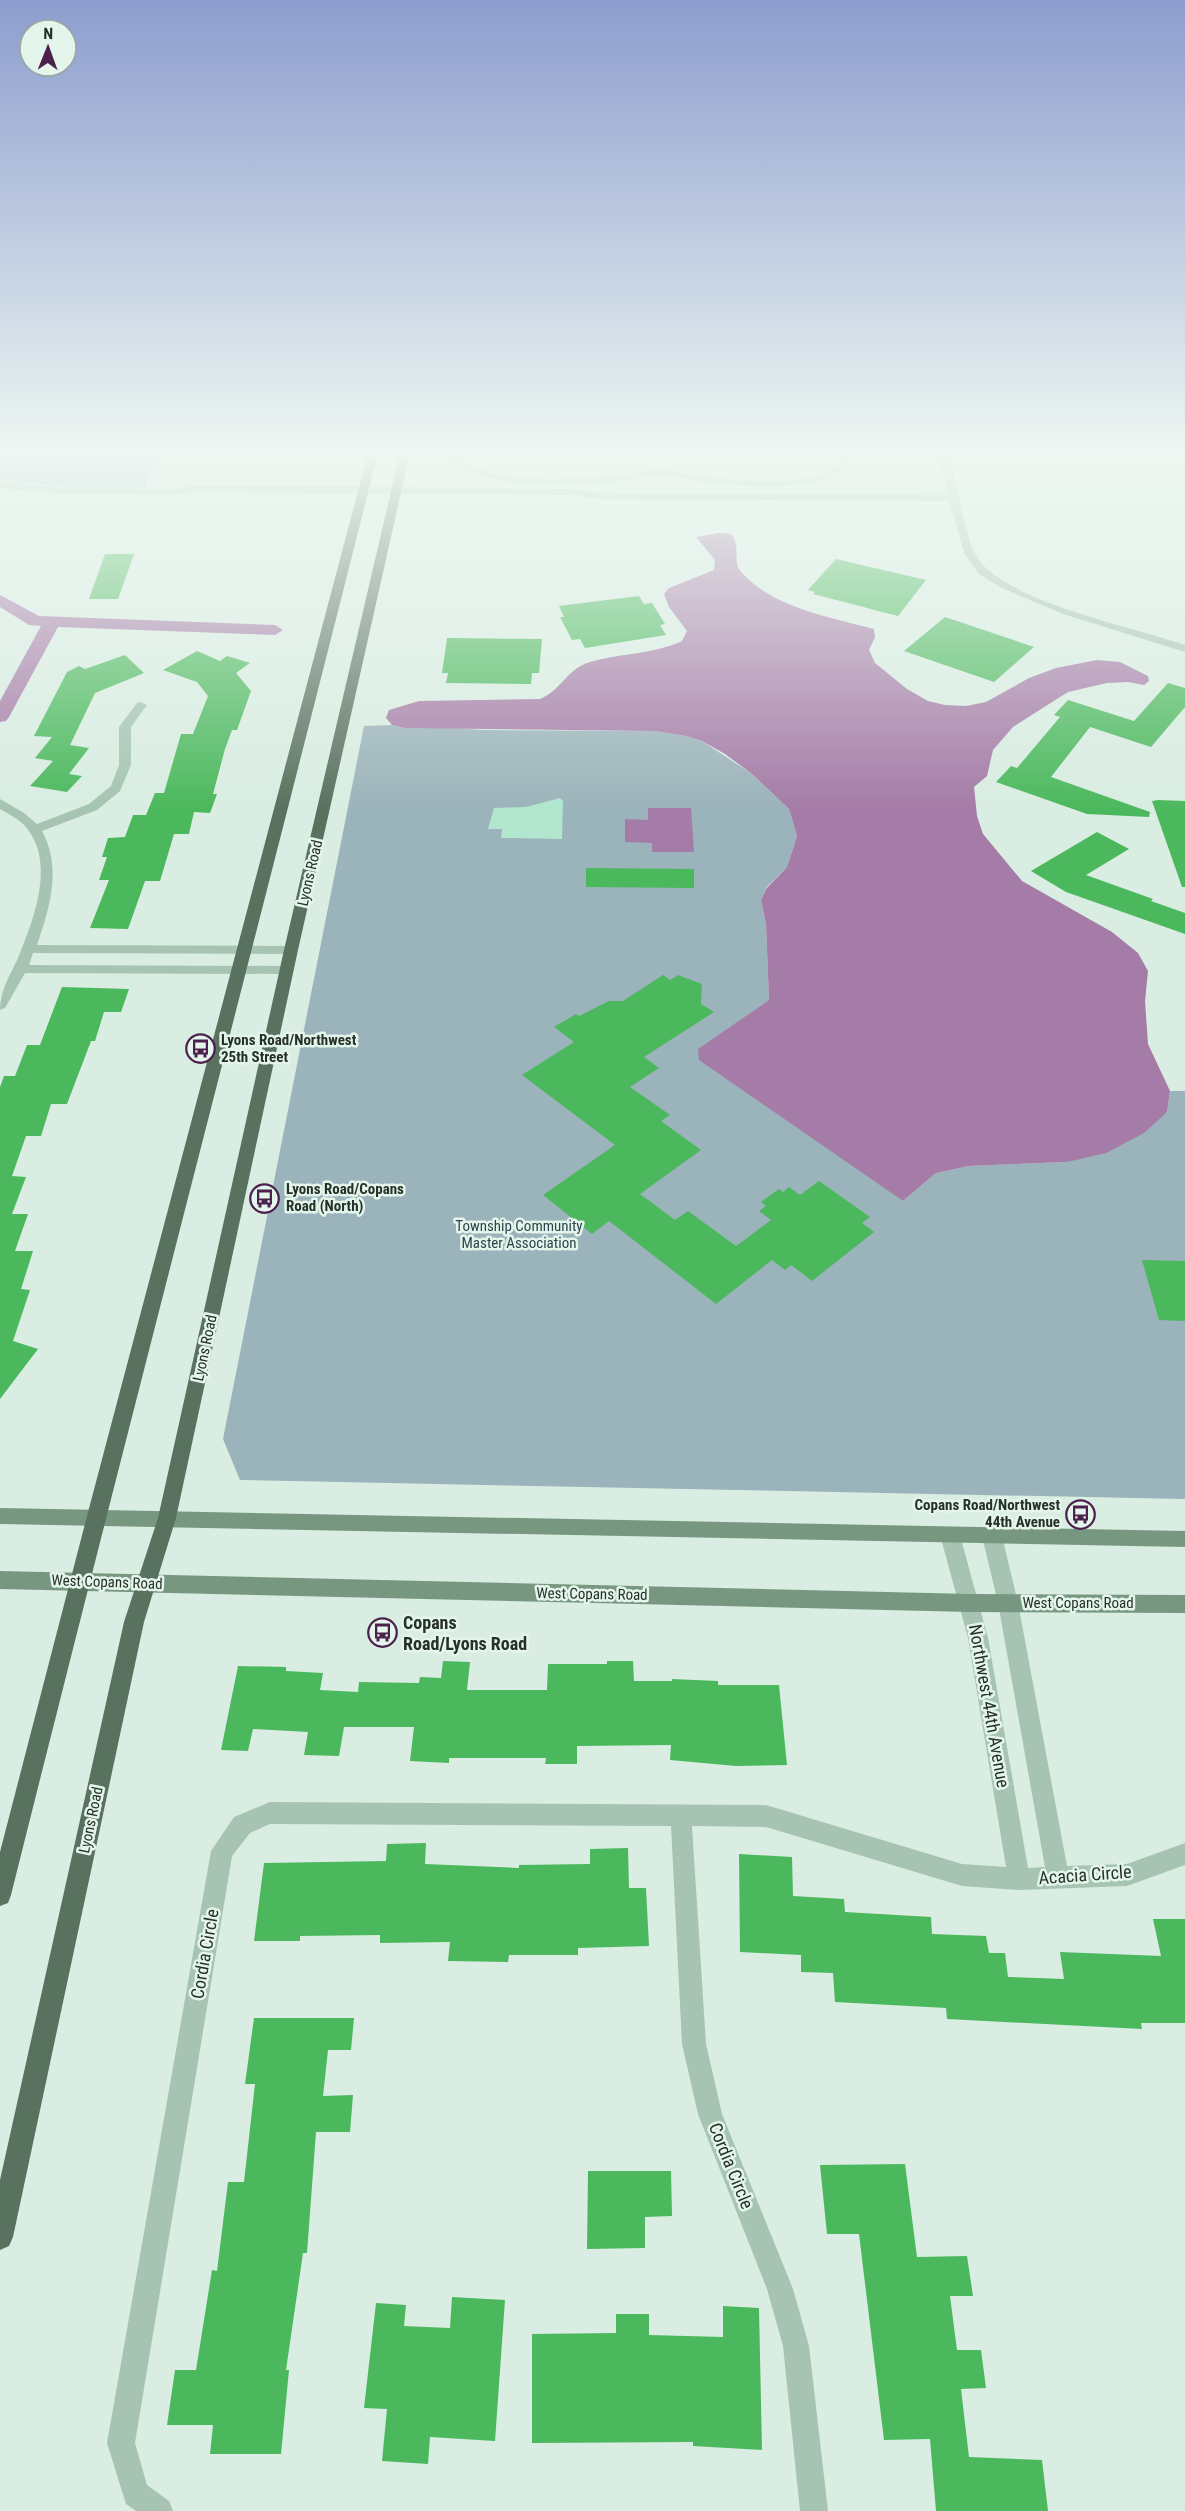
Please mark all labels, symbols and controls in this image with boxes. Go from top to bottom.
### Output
north arrow [18,18,78,78]
text: N [43,24,53,43]
street label: Lyons Road [294,838,326,908]
place label: Lyons Road/Northwest 25th Street [221,1031,357,1066]
bus stop icon: Lyons Road/Northwest 25th Street [184,1033,216,1065]
place label: Lyons Road/Copans Road (North) [286,1180,404,1215]
bus stop icon: Lyons Road/Copans Road (North) [249,1182,281,1214]
park label: Township Community Master Association [455,1217,583,1252]
street label: Lyons Road [189,1313,221,1383]
place label: Copans Road/Northwest 44th Avenue [915,1496,1060,1531]
bus stop icon: Copans Road/Northwest 44th Avenue [1065,1498,1097,1530]
street label: West Copans Road [51,1571,163,1593]
street label: West Copans Road [536,1584,648,1604]
street label: West Copans Road [1022,1594,1134,1612]
place label: Copans Road/Lyons Road [403,1612,527,1654]
bus stop icon: Copans Road/Lyons Road [366,1617,398,1649]
street label: Northwest 44th Avenue [965,1623,1014,1789]
street label: Lyons Road [75,1785,107,1855]
street label: Acacia Circle [1038,1861,1132,1888]
street label: Cordia Circle [186,1907,223,2000]
street label: Cordia Circle [705,2120,758,2212]

